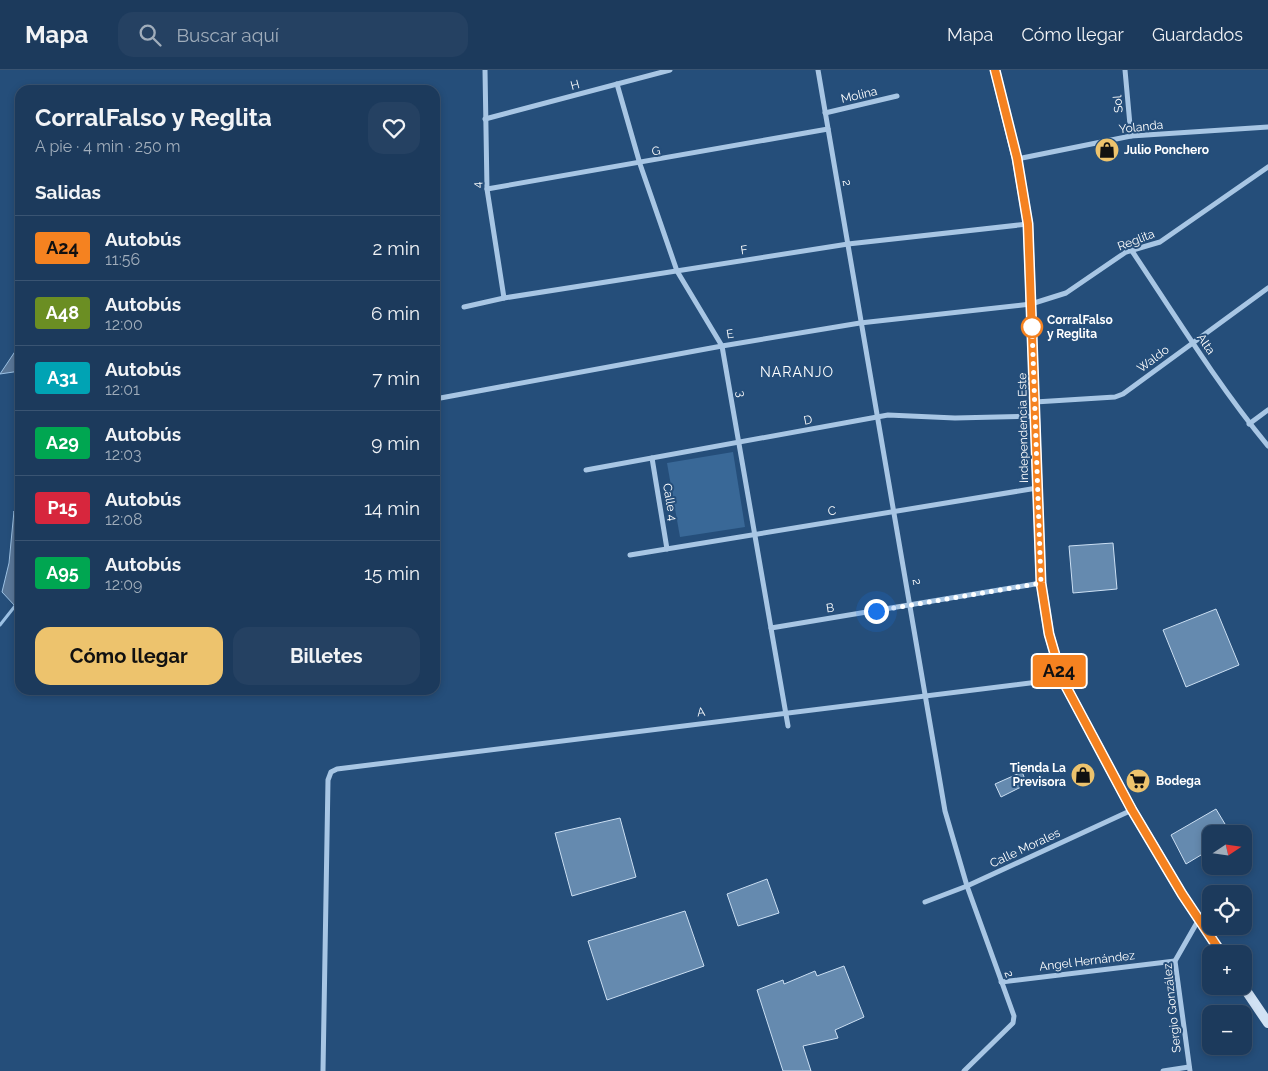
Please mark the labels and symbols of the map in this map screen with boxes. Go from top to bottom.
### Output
street label: H [569,77,581,93]
street label: Molina [839,84,879,106]
street label: Sol [1110,94,1126,113]
street label: Yolanda [1118,118,1164,136]
shop icon: Julio Ponchero [1094,137,1120,163]
street label: G [651,143,661,159]
place label: Julio Ponchero [1124,143,1209,157]
street label: 2 [840,179,854,187]
street label: 4 [470,181,484,189]
street label: Reglita [1115,227,1157,253]
street label: F [739,243,749,257]
place label: CorralFalso y Reglita [1047,313,1113,341]
marker: CorralFalso y Reglita [1021,316,1043,338]
street label: E [725,327,735,341]
street label: Alta [1194,331,1218,357]
street label: Waldo [1134,342,1172,376]
district label: NARANJO [760,364,834,380]
street label: Independencia Este [1015,373,1031,483]
street label: 3 [734,390,748,398]
street label: D [802,412,814,428]
street label: Calle 4 [660,482,680,522]
street label: C [827,503,837,519]
street label: 2 [910,578,924,586]
your location [864,599,889,624]
street label: B [825,600,835,616]
line badge: A24 [1030,655,1088,687]
street label: A [696,705,706,719]
place label: Tienda La Previsora [1010,761,1066,789]
shop icon: Tienda La Previsora [1070,762,1096,788]
supermarket icon: Bodega [1125,768,1151,794]
place label: Bodega [1156,774,1201,788]
north arrow [1202,825,1252,875]
street label: Calle Morales [988,826,1062,870]
street label: Angel Hernández [1038,948,1136,974]
street label: Sergio González [1160,962,1184,1053]
street label: 2 [1001,969,1017,979]

